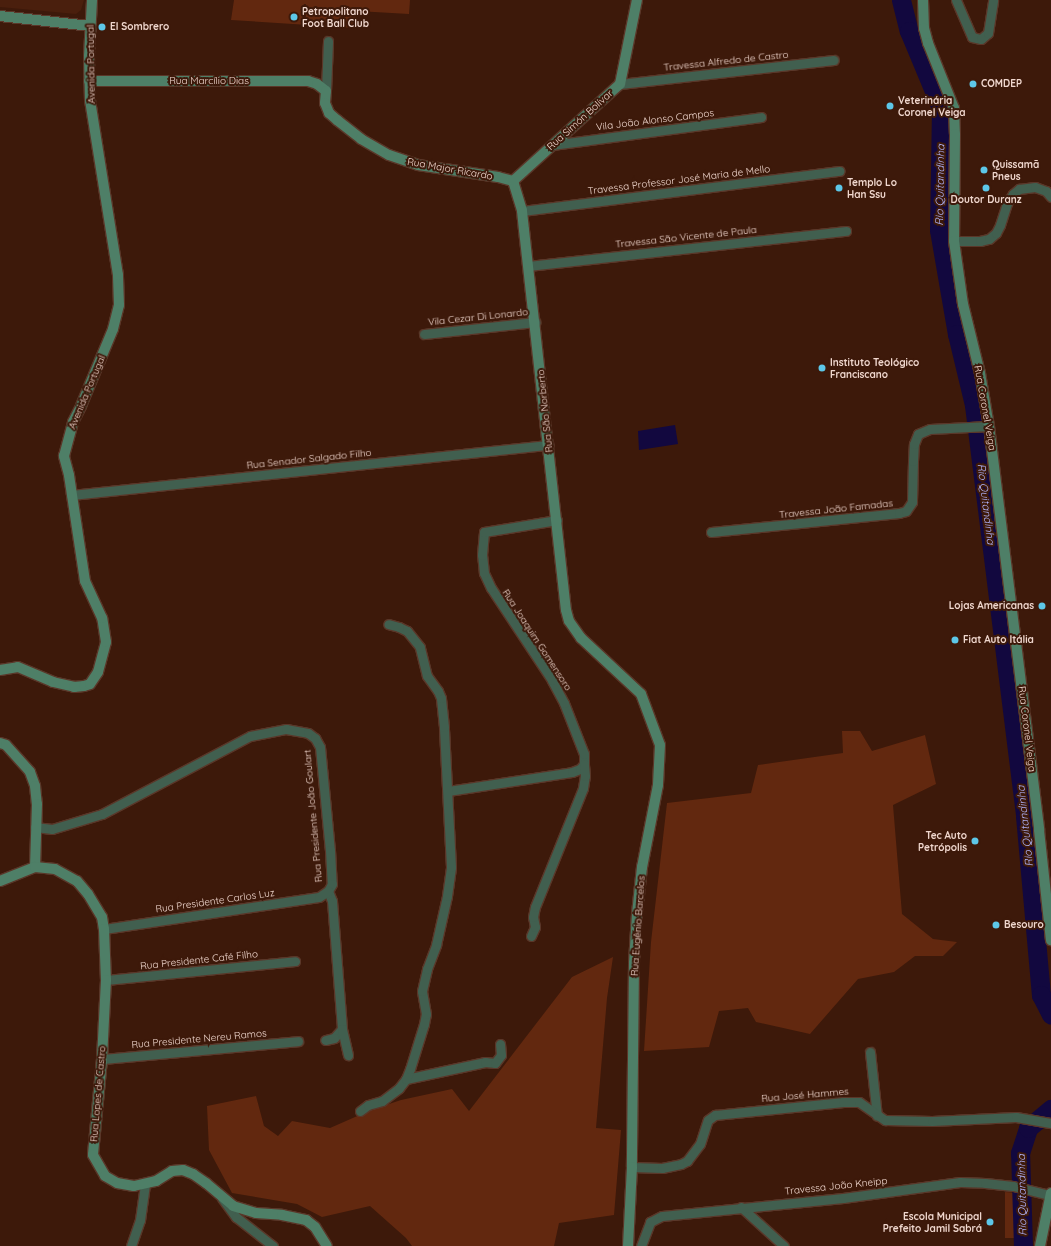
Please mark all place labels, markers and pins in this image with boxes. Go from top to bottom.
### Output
place label: Petropolitano Foot Ball Club [302,5,369,28]
marker: Petropolitano Foot Ball Club [289,12,299,22]
place label: El Sombrero [110,21,169,33]
marker: El Sombrero [97,22,107,32]
place label: COMDEP [981,78,1022,90]
marker: COMDEP [968,79,978,89]
place label: Veterinária Coronel Veiga [898,94,966,118]
marker: Veterinária Coronel Veiga [885,101,895,111]
place label: Quissamã Pneus [992,158,1039,182]
marker: Quissamã Pneus [979,165,989,175]
place label: Templo Lo Han Ssu [847,176,897,200]
marker: Templo Lo Han Ssu [834,183,844,193]
marker: Doutor Duranz [981,183,991,193]
place label: Doutor Duranz [950,194,1022,206]
place label: Instituto Teológico Franciscano [830,356,919,380]
marker: Instituto Teológico Franciscano [817,363,827,373]
place label: Lojas Americanas [949,600,1034,612]
marker: Lojas Americanas [1037,601,1047,611]
place label: Fiat Auto Itália [963,634,1034,646]
marker: Fiat Auto Itália [950,635,960,645]
place label: Tec Auto Petrópolis [918,829,967,852]
marker: Tec Auto Petrópolis [970,836,980,846]
place label: Besouro [1004,919,1044,931]
marker: Besouro [991,920,1001,930]
place label: Escola Municipal Prefeito Jamil Sabrá [883,1210,982,1234]
marker: Escola Municipal Prefeito Jamil Sabrá [985,1217,995,1227]

